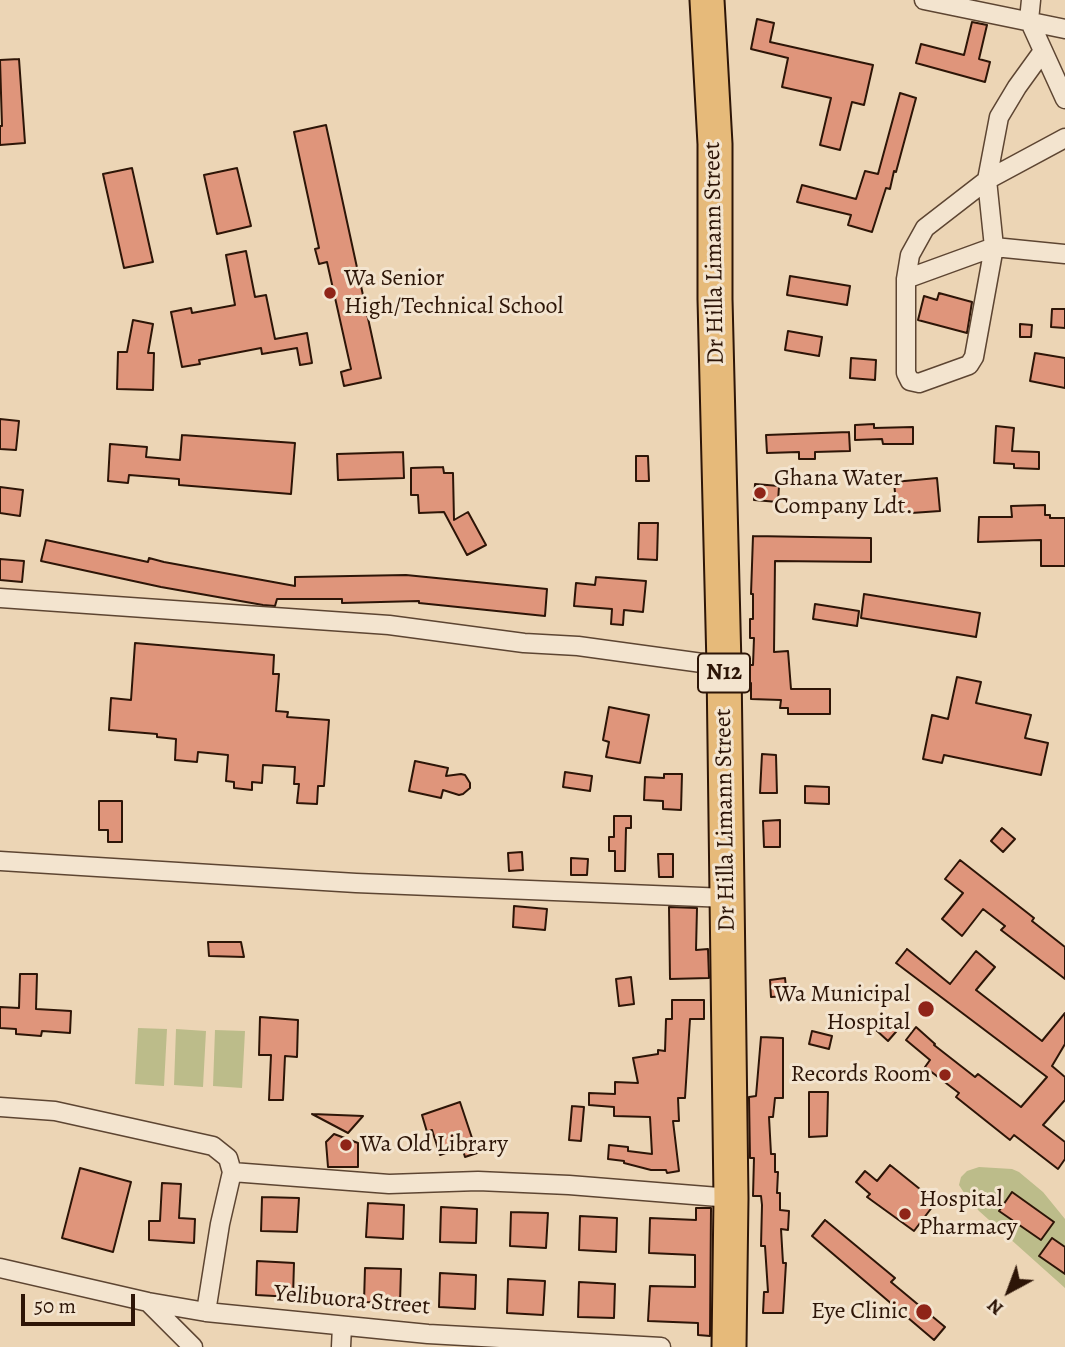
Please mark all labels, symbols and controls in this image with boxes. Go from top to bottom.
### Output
street label: Dr Hilla Limann Street [699,141,731,365]
place label: Wa Senior High/Technical School [344,265,563,321]
marker: Wa Senior High/Technical School [322,285,338,301]
place label: Ghana Water Company Ldt. [774,465,913,521]
marker: Ghana Water Company Ldt. [752,485,768,501]
road number: N12 [698,653,750,692]
street label: Dr Hilla Limann Street [710,708,742,932]
place label: Wa Municipal Hospital [774,981,910,1037]
marker: Wa Municipal Hospital [916,999,936,1019]
place label: Records Room [790,1061,931,1089]
marker: Records Room [937,1067,953,1083]
place label: Wa Old Library [360,1131,508,1159]
marker: Wa Old Library [338,1137,354,1153]
place label: Hospital Pharmacy [919,1186,1017,1242]
marker: Hospital Pharmacy [897,1206,913,1222]
north arrow [974,1256,1044,1326]
scale bar [24,1280,138,1324]
street label: Yelibuora Street [273,1280,431,1322]
text: 50 m [34,1292,76,1320]
text: N [981,1292,1009,1321]
place label: Eye Clinic [811,1298,908,1326]
marker: Eye Clinic [914,1302,934,1322]

